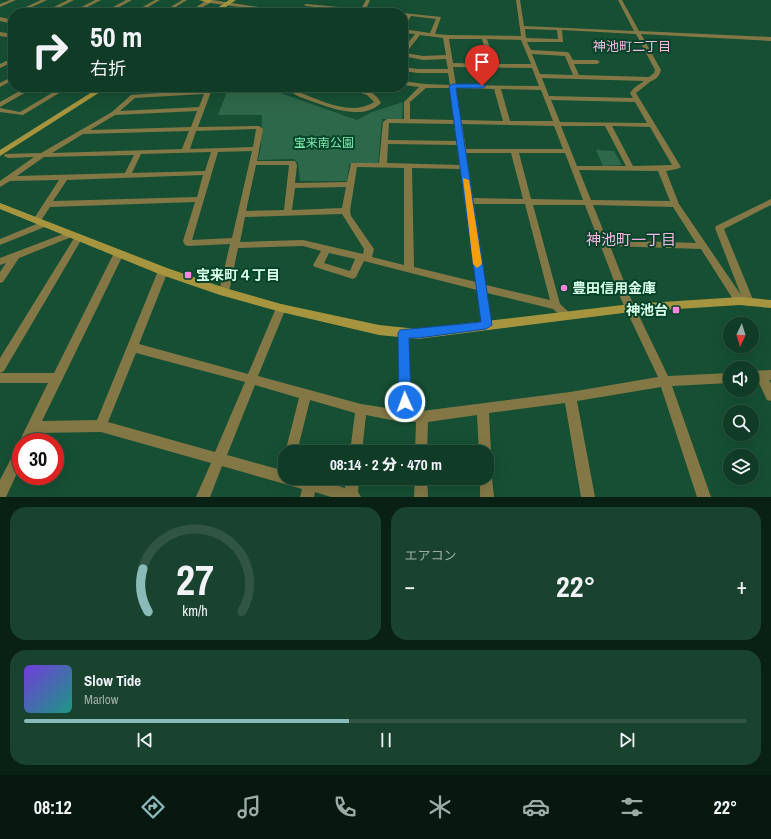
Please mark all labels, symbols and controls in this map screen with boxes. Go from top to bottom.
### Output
text: 50 m [90,18,142,56]
icon: right [24,24,76,76]
district label: 神池町二丁目 [593,38,671,55]
pin [465,45,499,86]
icon: arrive [471,51,493,73]
text: 右折 [90,56,126,81]
park label: 宝来南公園 [294,135,354,151]
district label: 神池町一丁目 [586,229,676,250]
place label: 宝来町４丁目 [196,266,280,284]
marker: 宝来町４丁目 [183,270,193,280]
place label: 豊田信用金庫 [572,279,656,297]
marker: 豊田信用金庫 [559,283,569,293]
place label: 神池台 [626,301,668,319]
marker: 神池台 [671,305,681,315]
north arrow [723,317,759,353]
map controls [723,317,759,485]
button: sound [723,361,759,397]
position arrow [384,381,426,423]
button: search [723,405,759,441]
speed limit sign: 30 [12,433,64,485]
button: layers [723,449,759,485]
text: 08:14 · 2 分 · 470 m [330,454,442,475]
text: エアコン [405,547,457,564]
text: 27 [176,551,214,607]
text: 22° [556,566,595,606]
text: − [405,571,415,601]
text: + [736,571,747,601]
text: km/h [183,600,208,619]
text: Slow Tide [84,670,141,691]
text: Marlow [84,691,118,708]
icon: previous [134,729,156,751]
icon: pause [375,729,397,751]
icon: next [616,729,638,751]
icon: directions [139,793,167,821]
icon: music [235,793,263,821]
icon: phone [331,793,359,821]
icon: climate [426,793,454,821]
icon: car [522,793,550,821]
icon: filters [618,793,646,821]
text: 08:12 [34,795,72,820]
text: 22° [714,795,737,820]

